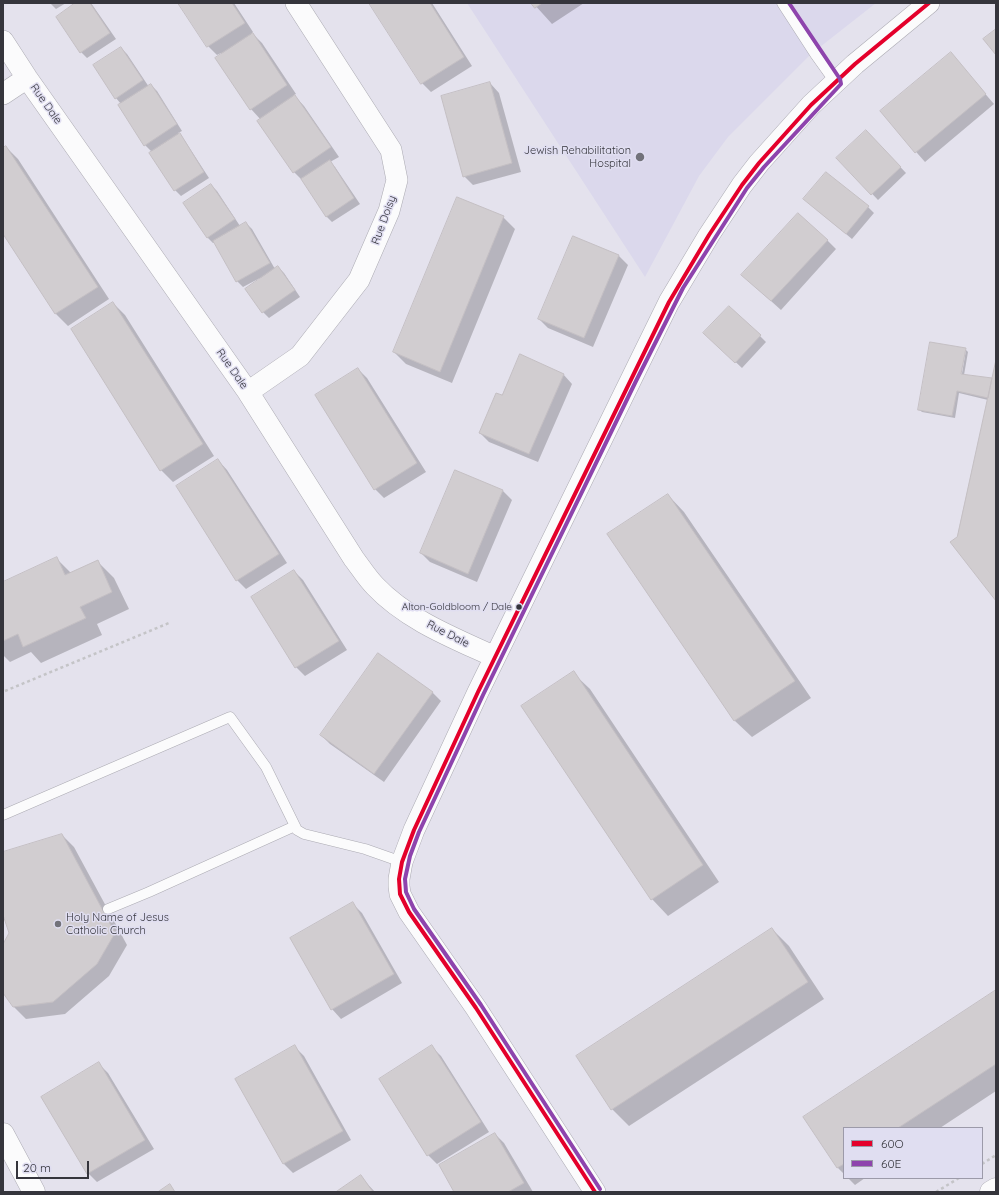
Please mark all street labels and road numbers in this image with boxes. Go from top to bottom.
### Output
street label: Rue Dale [27,81,65,127]
street label: Rue Doisy [369,194,399,246]
street label: Rue Dale [213,346,251,392]
street label: Rue Dale [425,618,471,650]

